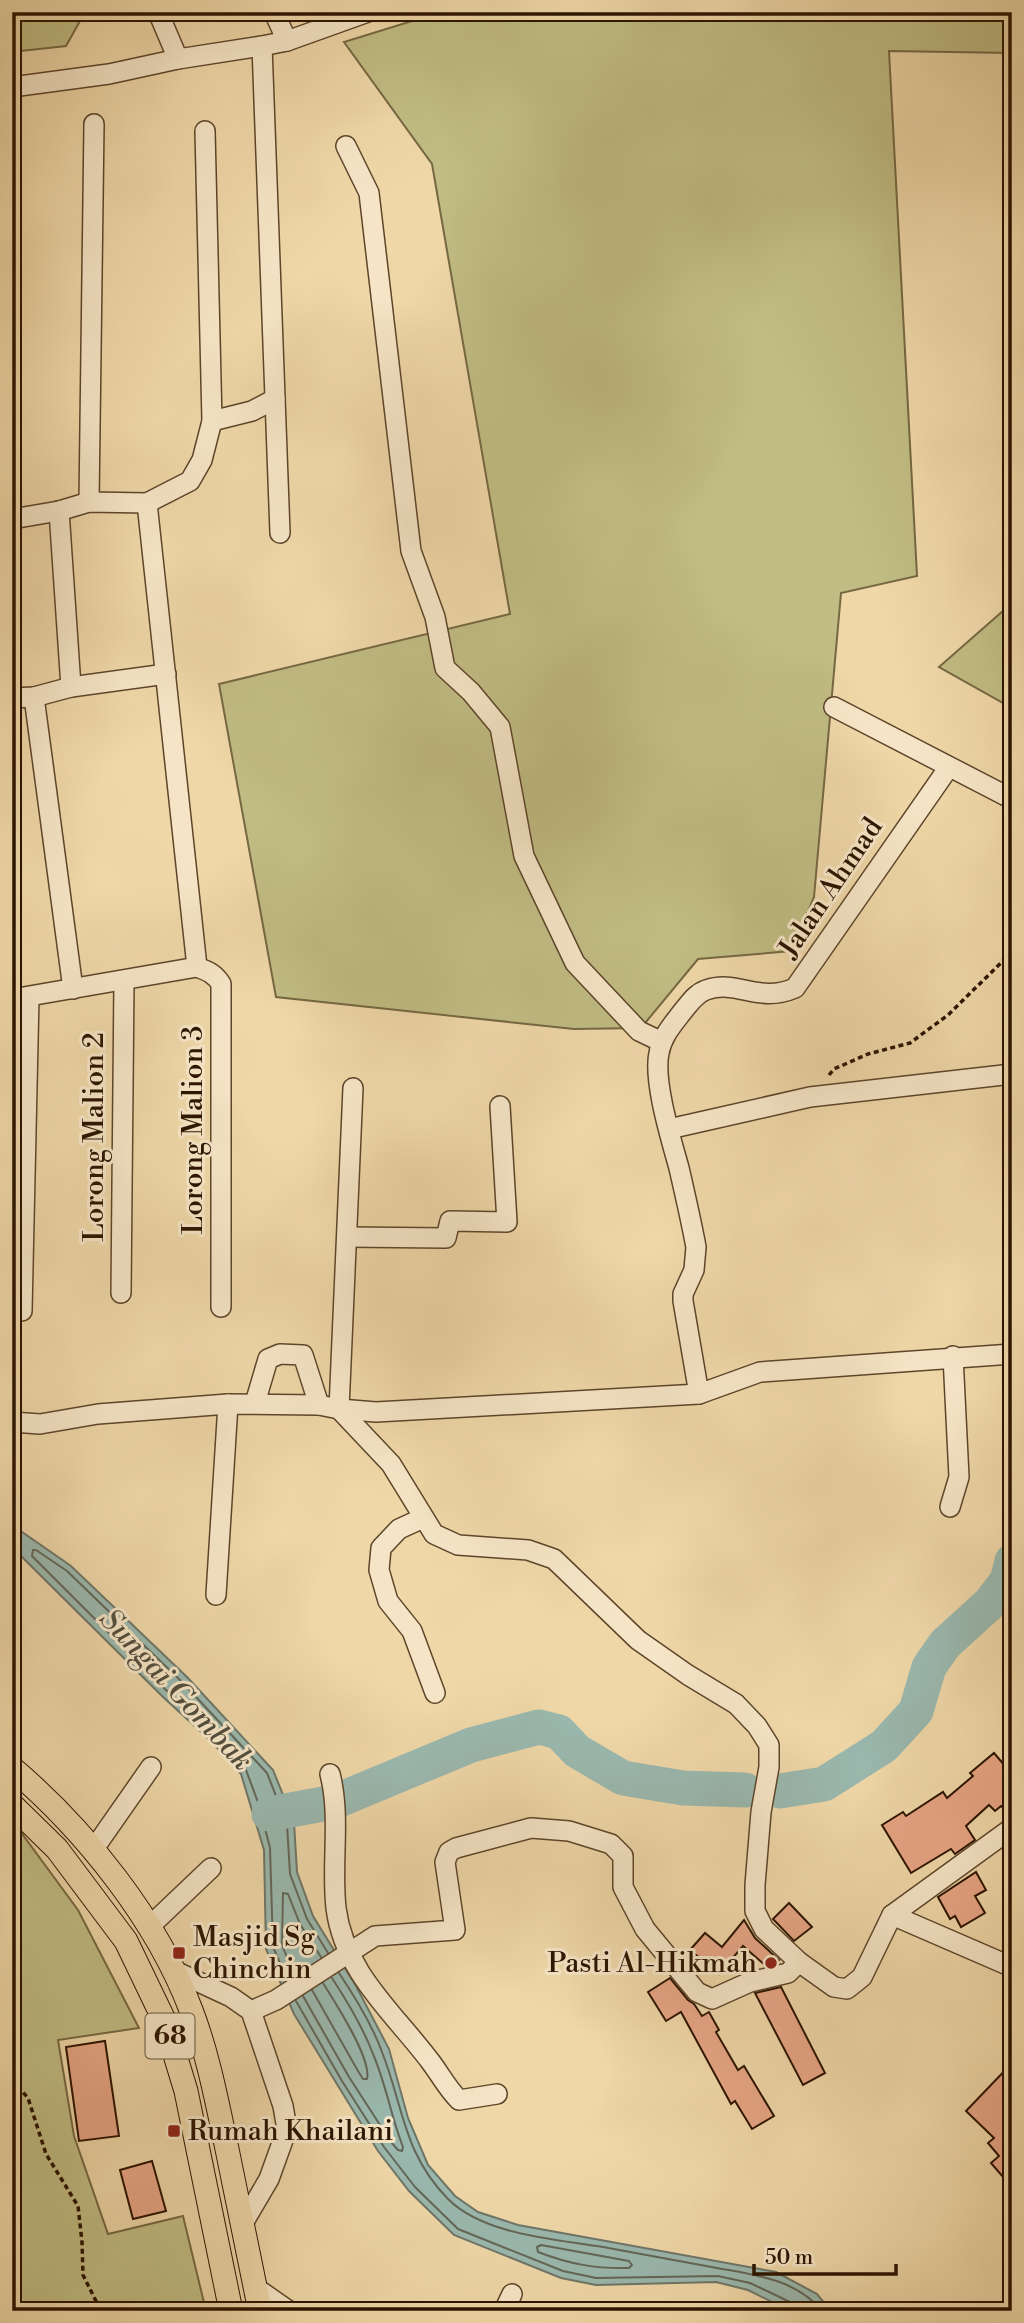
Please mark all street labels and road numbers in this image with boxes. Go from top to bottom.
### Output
street label: Jalan Ahmad [771,811,891,966]
street label: Lorong Malion 3 [176,1026,211,1234]
street label: Lorong Malion 2 [77,1032,112,1242]
road number: 68 [146,2013,194,2058]

